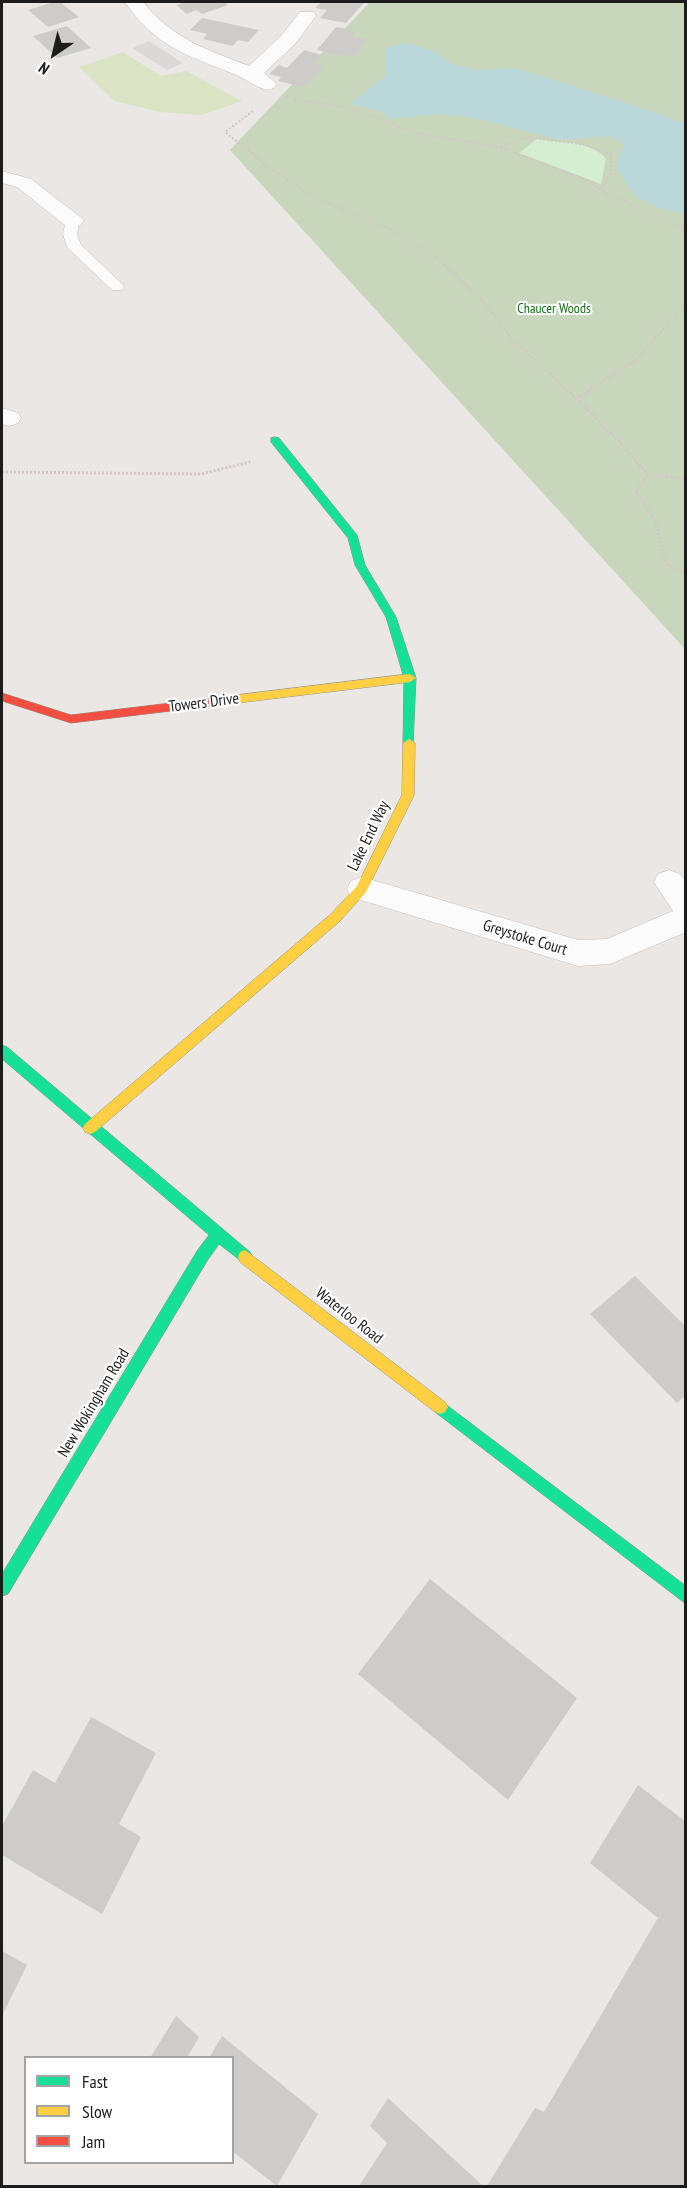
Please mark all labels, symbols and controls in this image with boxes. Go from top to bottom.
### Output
north arrow [24,24,84,84]
text: N [34,58,53,79]
park label: Chaucer Woods [517,301,591,317]
street label: Towers Drive [168,689,240,717]
street label: Lake End Way [344,798,394,874]
street label: Greystoke Court [481,916,569,960]
street label: Waterloo Road [312,1284,386,1348]
street label: New Wokingham Road [54,1345,134,1461]
legend [24,2056,234,2164]
text: Fast [82,2070,108,2093]
text: Slow [82,2100,112,2123]
text: Jam [82,2130,105,2153]

